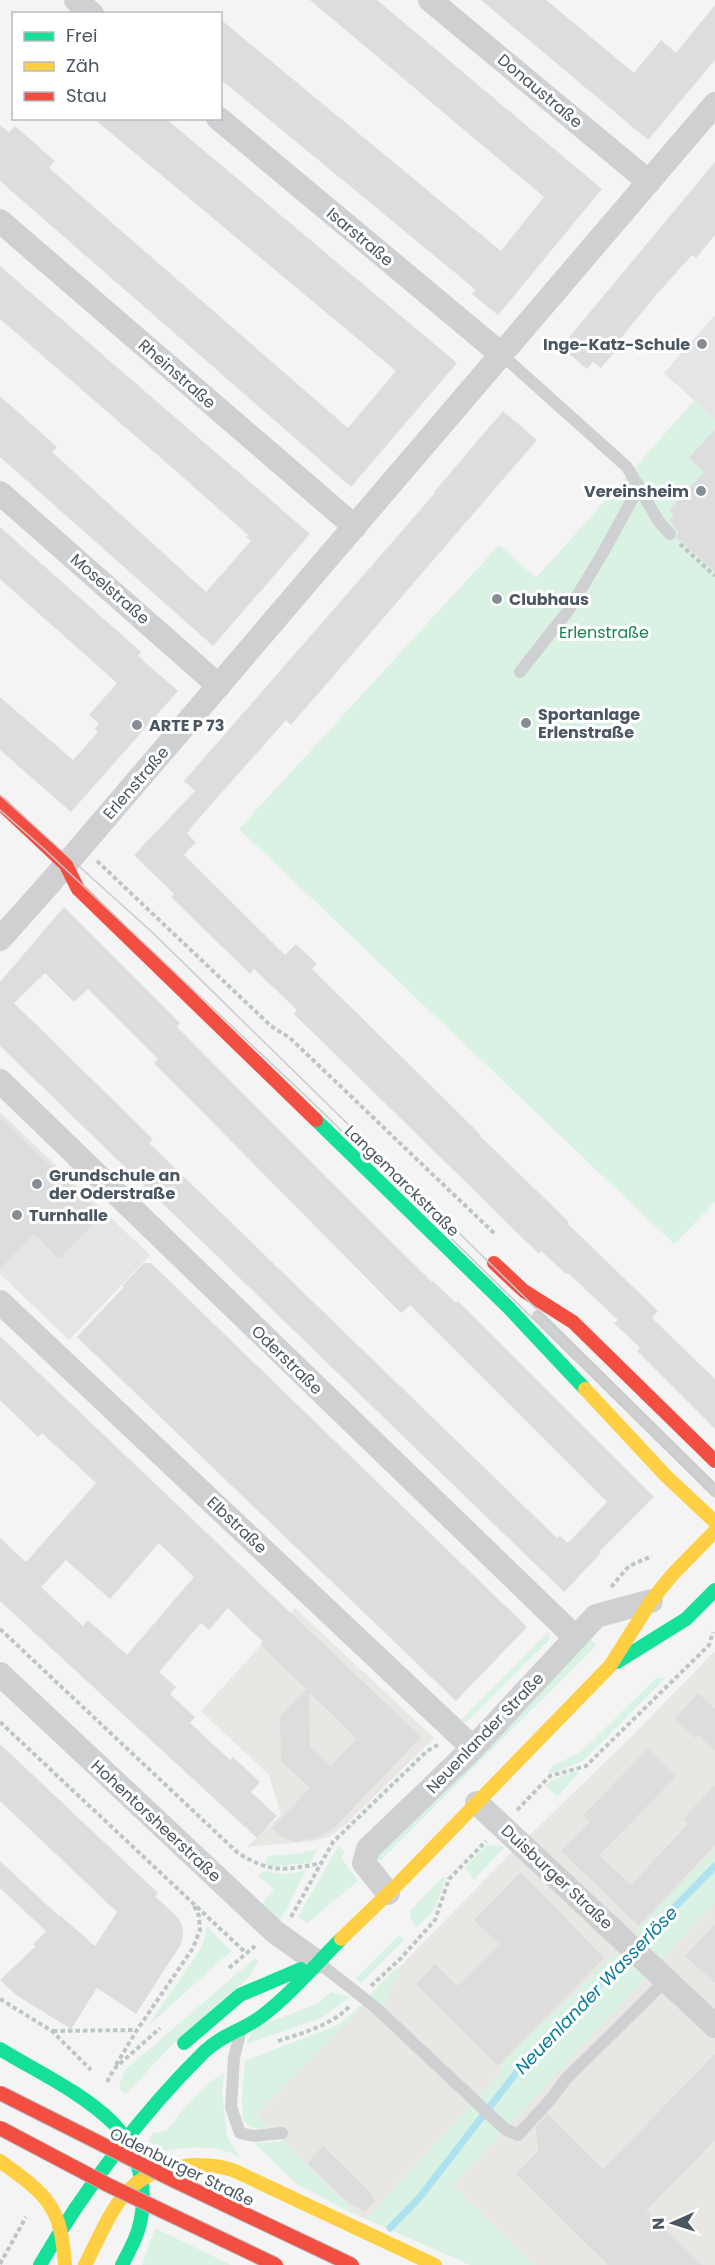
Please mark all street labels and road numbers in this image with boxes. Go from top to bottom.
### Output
street label: Donaustraße [493,49,588,133]
street label: Isarstraße [322,202,398,272]
street label: Rheinstraße [133,334,221,414]
street label: Moselstraße [65,548,155,630]
street label: Erlenstraße [98,741,174,825]
street label: Langemarckstraße [339,1120,465,1242]
street label: Oderstraße [246,1320,328,1400]
street label: Elbstraße [202,1491,272,1559]
street label: Neuenlander Straße [421,1667,549,1799]
street label: Hohentorsheerstraße [86,1755,226,1887]
street label: Duisburger Straße [496,1819,618,1935]
street label: Oldenburger Straße [106,2122,258,2212]

